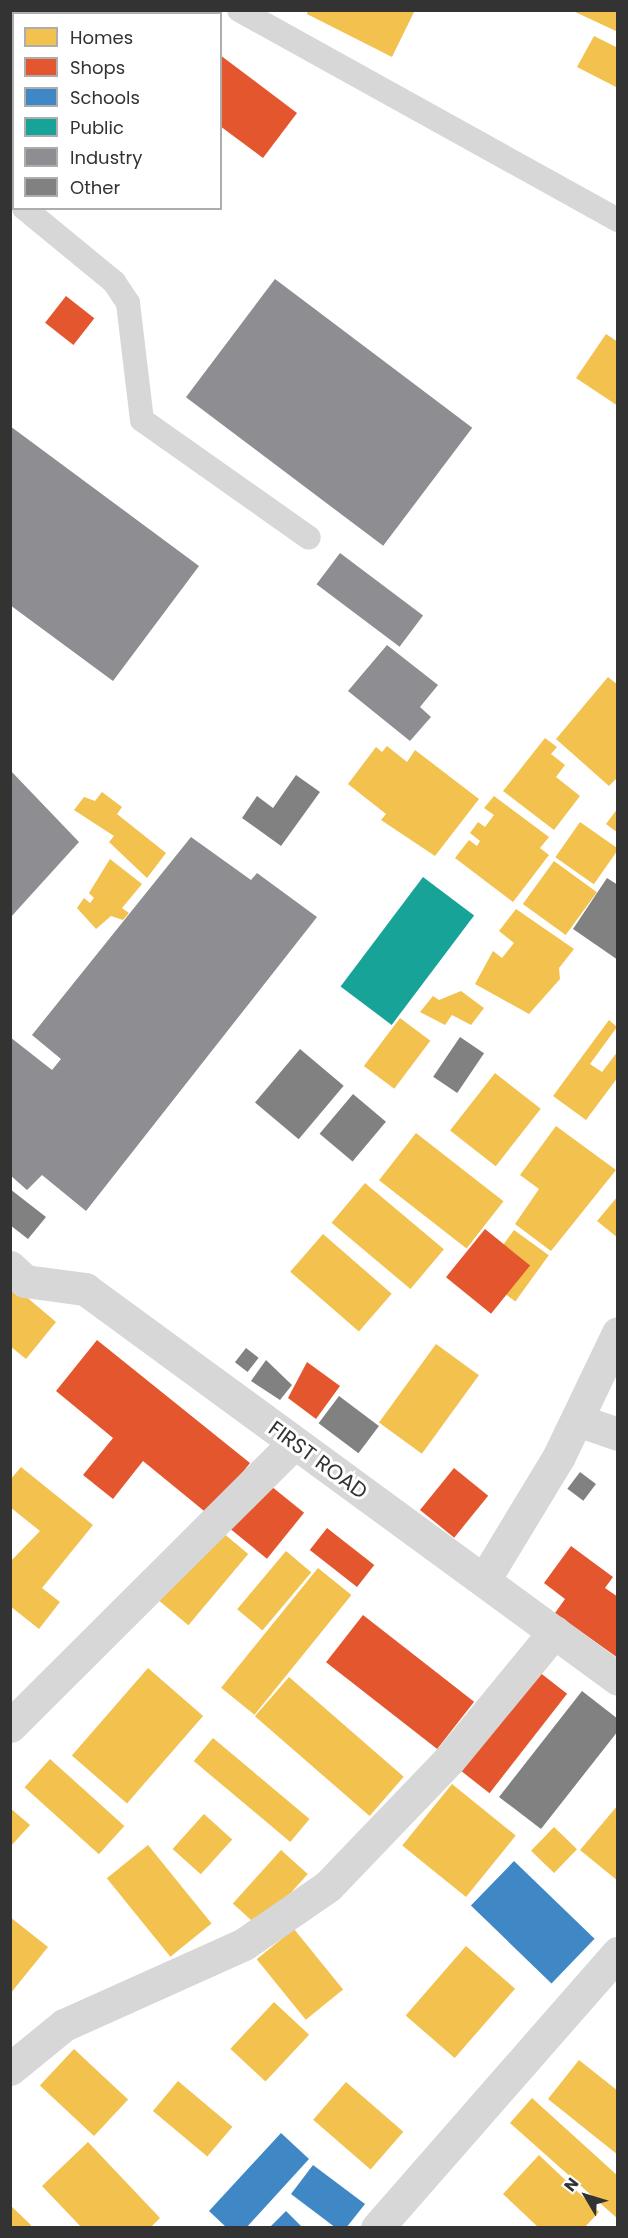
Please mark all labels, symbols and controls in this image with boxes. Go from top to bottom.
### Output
legend [12,12,222,210]
text: Homes [70,25,133,50]
text: Shops [70,55,125,80]
text: Schools [70,85,140,110]
text: Public [70,115,124,140]
text: Industry [70,145,142,170]
text: Other [70,175,120,200]
street label: FIRST ROAD [264,1416,372,1504]
north arrow [556,2166,616,2226]
text: N [559,2173,584,2196]

